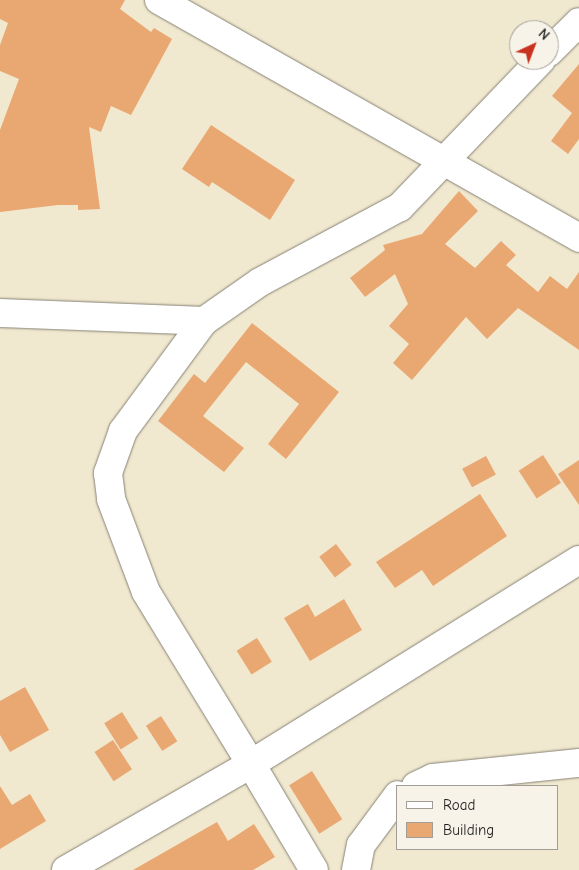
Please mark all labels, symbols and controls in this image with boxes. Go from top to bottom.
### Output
north arrow [509,20,559,70]
text: N [535,25,553,44]
legend [396,785,559,850]
text: Road [443,796,475,814]
text: Building [443,821,494,839]

